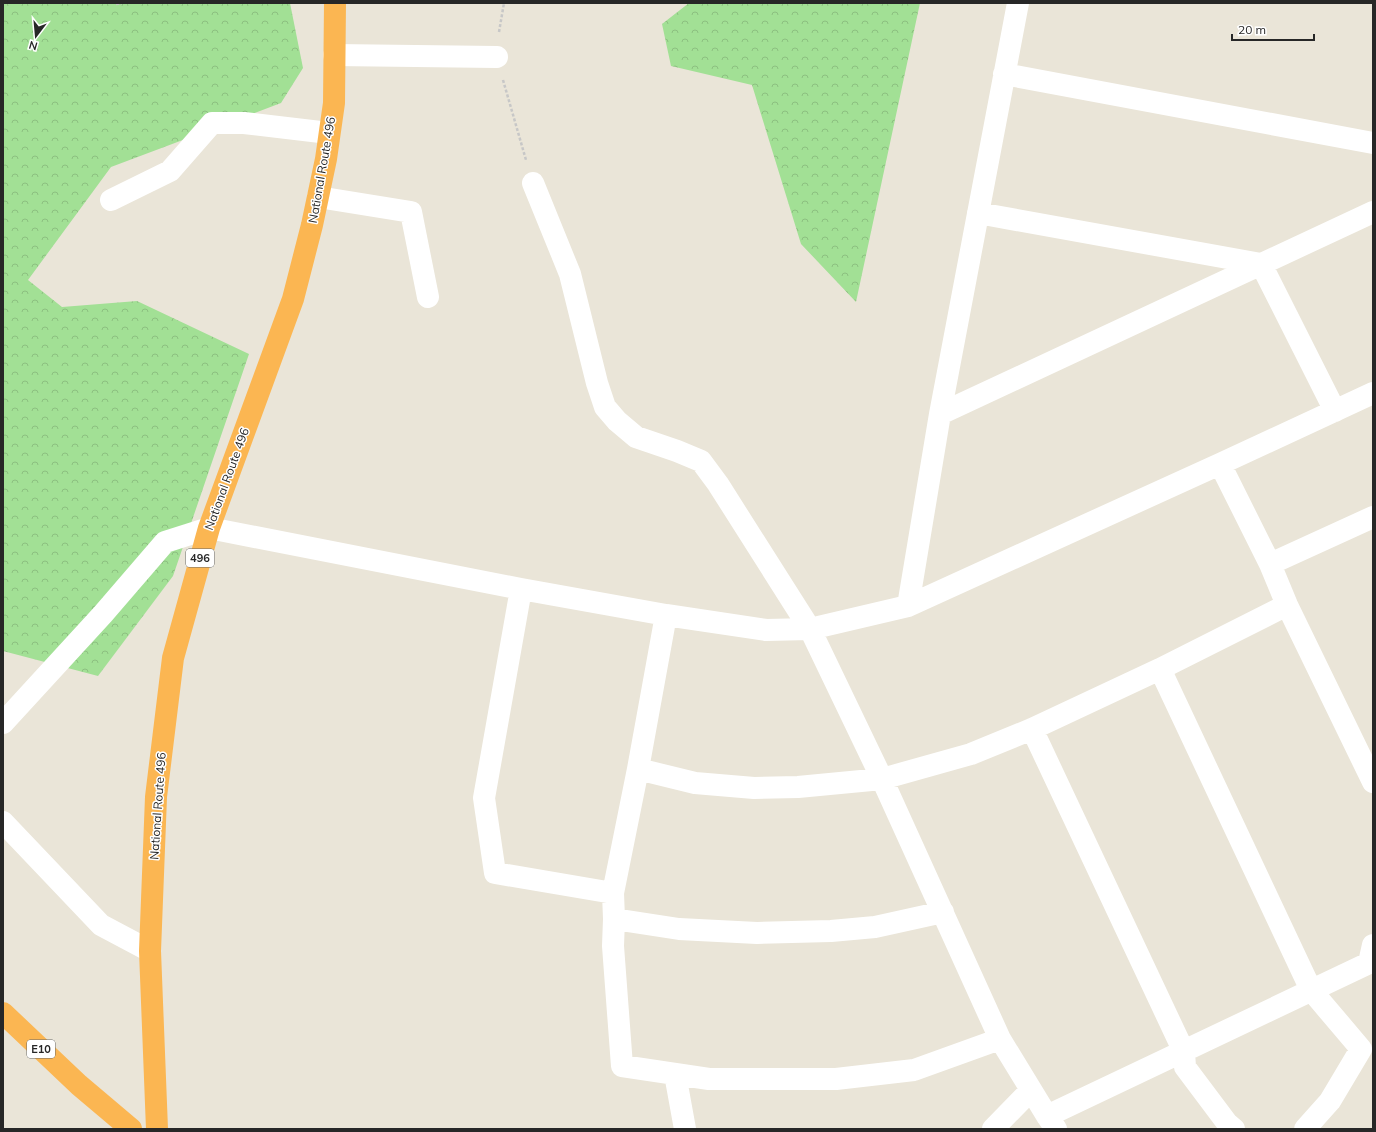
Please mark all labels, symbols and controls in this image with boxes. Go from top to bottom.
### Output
north arrow [16,16,56,56]
scale bar [1232,16,1314,42]
text: 20 m [1238,22,1266,37]
text: N [27,38,39,53]
street label: National Route 496 [305,116,338,224]
street label: National Route 496 [201,426,252,532]
road number: 496 [186,549,214,567]
street label: National Route 496 [146,752,169,860]
road number: E10 [27,1040,55,1058]

